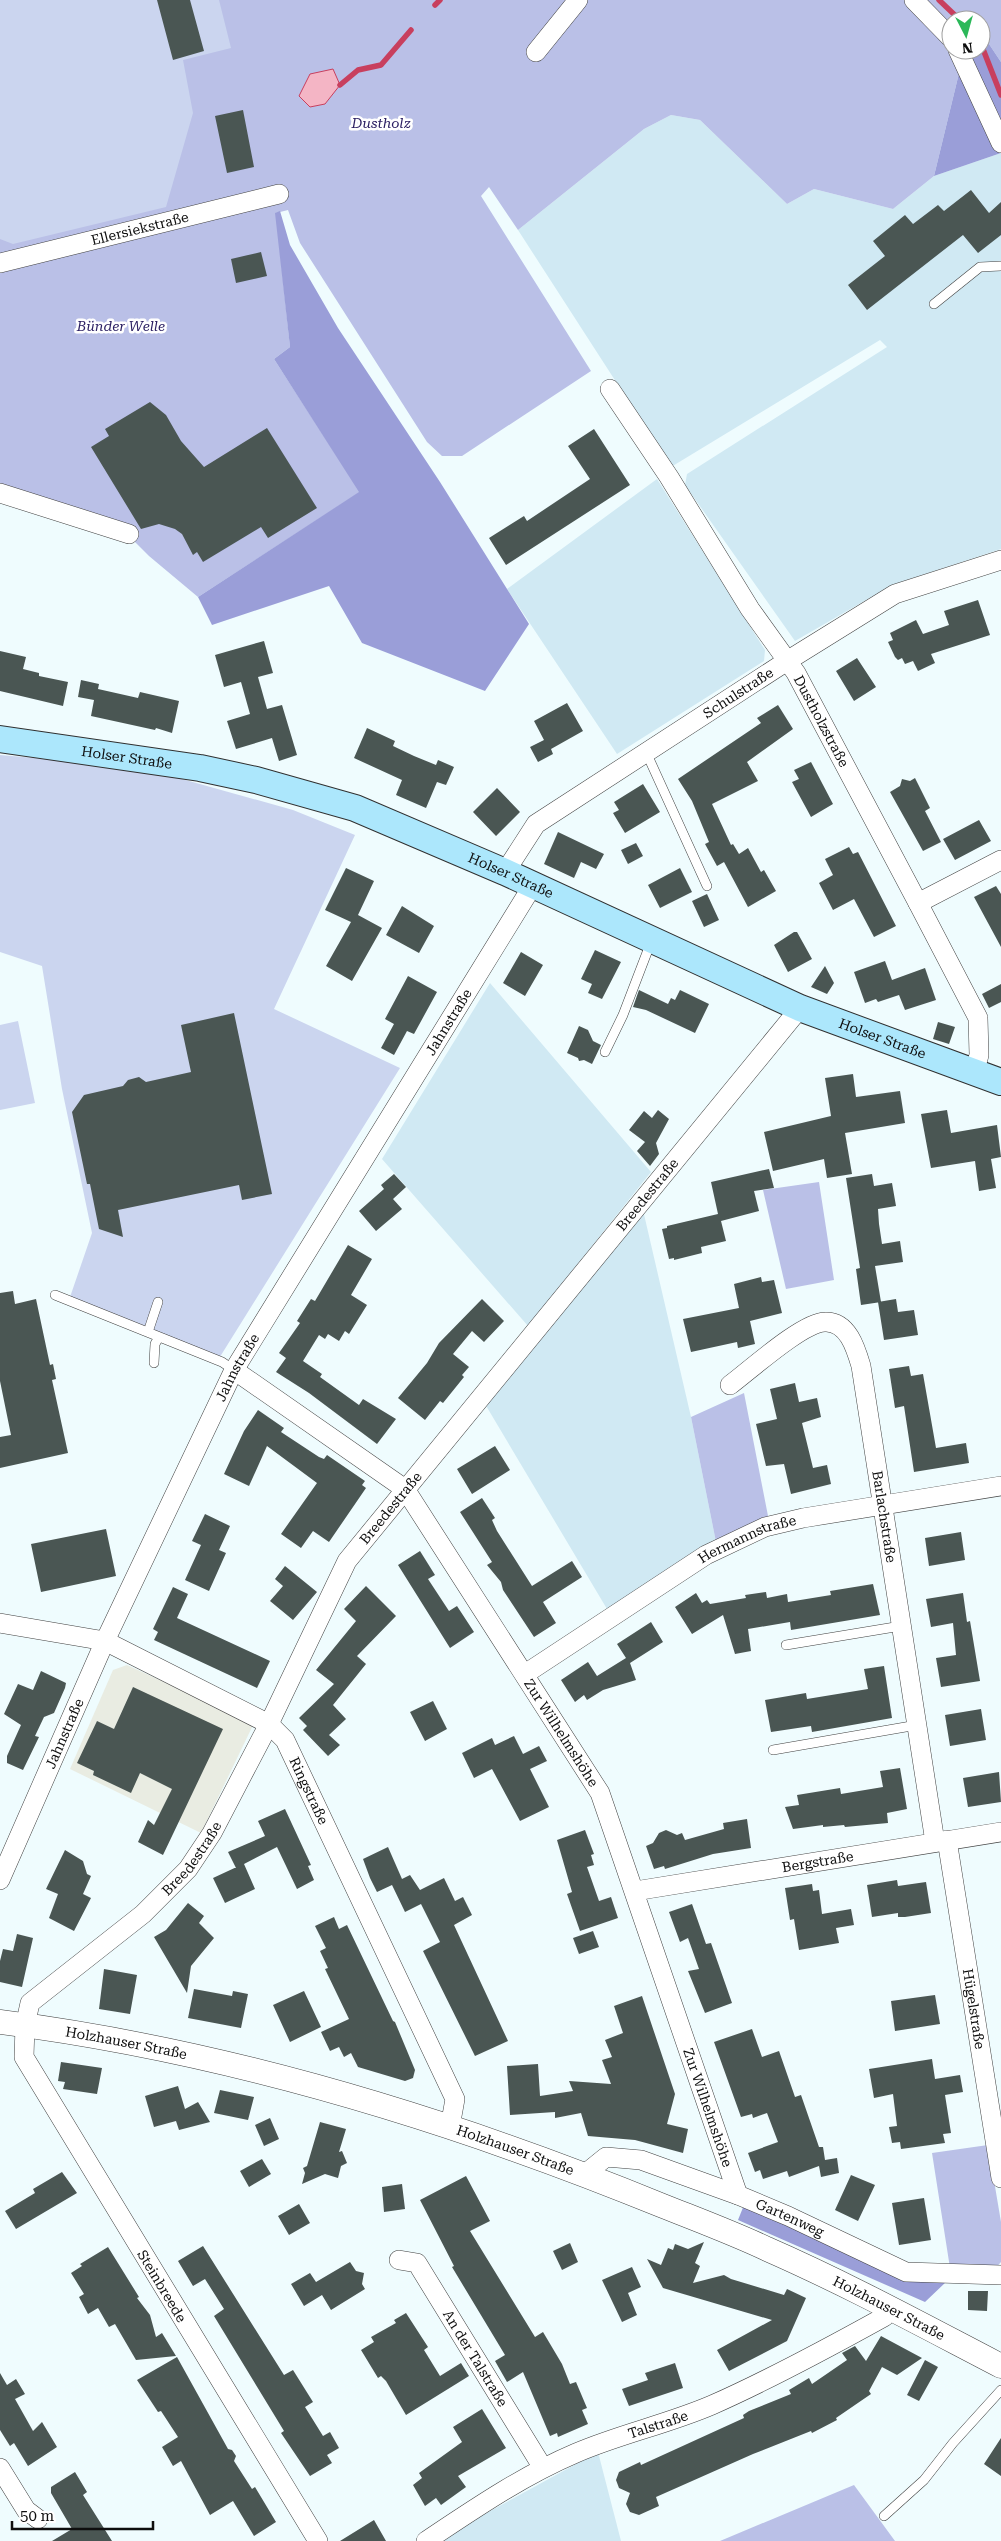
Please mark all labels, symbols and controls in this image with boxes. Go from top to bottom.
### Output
north arrow [941,10,991,60]
text: N [961,39,974,56]
park label: Dustholz [350,115,411,131]
street label: Ellersiekstraße [89,209,191,248]
park label: Bünder Welle [76,318,165,334]
street label: Schulstraße [700,664,776,721]
street label: Dustholzstraße [791,672,853,770]
street label: Holser Straße [80,743,173,772]
street label: Holser Straße [466,849,556,901]
street label: Jahnstraße [422,986,475,1058]
street label: Holser Straße [837,1015,928,1062]
street label: Breedestraße [613,1155,682,1234]
street label: Jahnstraße [212,1330,263,1404]
street label: Breedestraße [356,1468,425,1547]
street label: Barlachstraße [869,1470,900,1564]
street label: Hermannstraße [695,1512,798,1566]
street label: Zur Wilhelmshöhe [521,1676,602,1790]
street label: Jahnstraße [42,1696,87,1771]
street label: Ringstraße [286,1754,332,1827]
street label: Breedestraße [159,1819,225,1898]
street label: Bergstraße [781,1848,855,1875]
street label: Hügelstraße [960,1967,988,2051]
street label: Holzhauser Straße [64,2024,189,2062]
street label: Zur Wilhelmshöhe [680,2046,736,2169]
street label: Holzhauser Straße [455,2122,577,2178]
street label: Gartenweg [753,2195,827,2240]
street label: Steinbreede [134,2247,190,2325]
street label: Holzhauser Straße [830,2273,948,2343]
street label: An der Talstraße [440,2307,511,2410]
street label: Talstraße [626,2407,690,2442]
scale bar [12,2498,154,2530]
text: 50 m [20,2507,55,2525]

